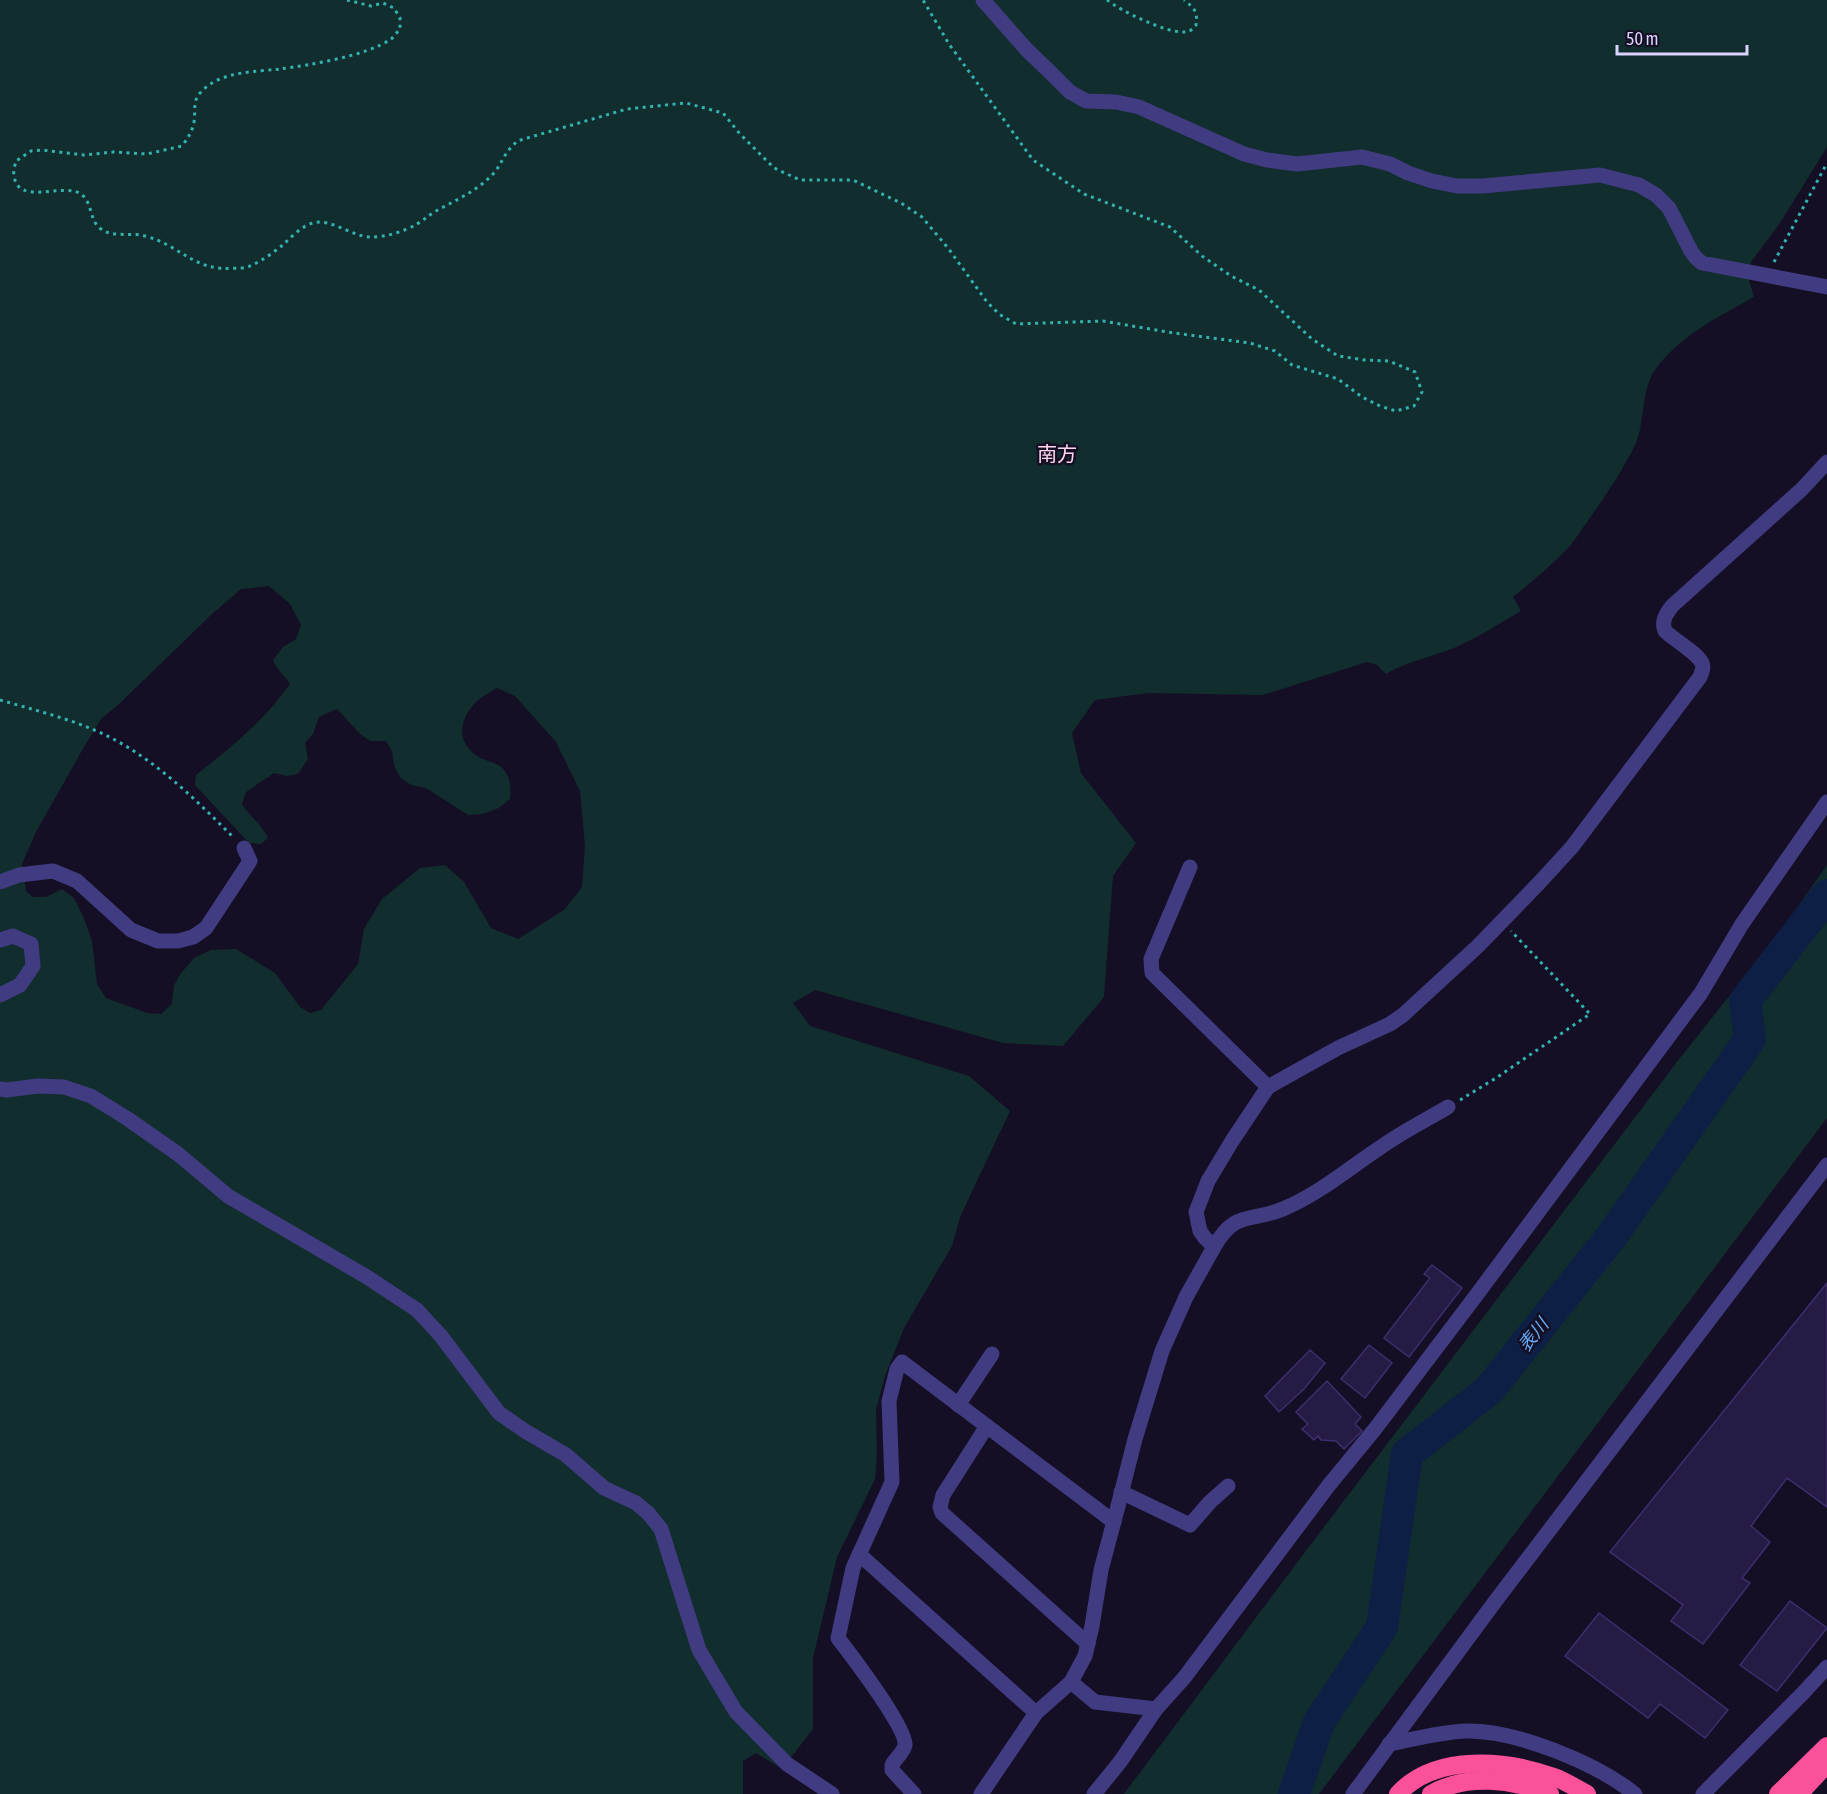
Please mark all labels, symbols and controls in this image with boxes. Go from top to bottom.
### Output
scale bar [1617,18,1748,56]
text: 50 m [1626,28,1658,49]
district label: 南方 [1037,442,1077,465]
water label: 表川 [1514,1313,1554,1356]

